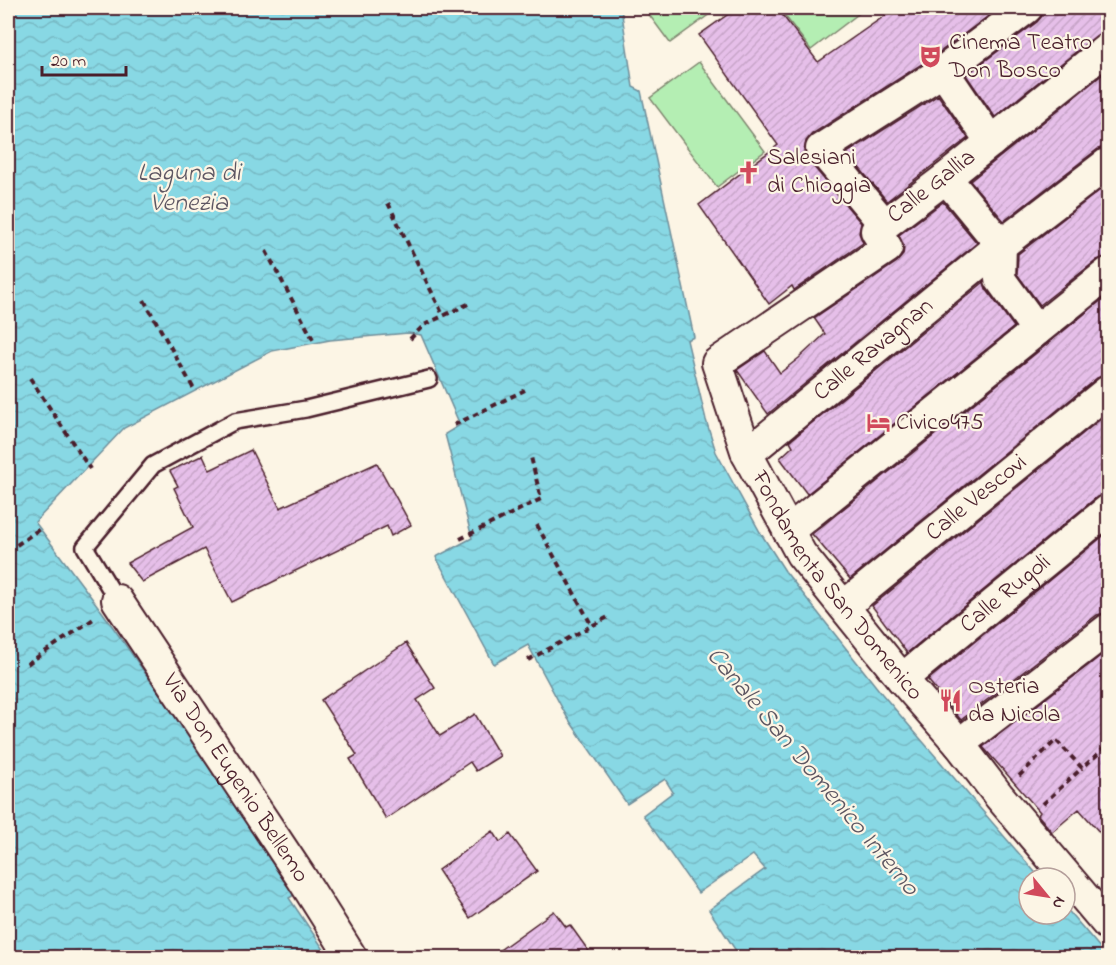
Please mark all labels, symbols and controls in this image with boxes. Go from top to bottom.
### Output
place label: Cinema Teatro Don Bosco [948,26,1092,89]
scale bar [42,39,126,77]
theatre icon: Cinema Teatro Don Bosco [918,44,944,70]
text: 20 m [51,49,86,75]
place label: Salesiani di Chioggia [767,141,871,204]
street label: Calle Gallia [880,141,984,233]
water label: Laguna di Venezia [138,155,243,223]
church icon: Salesiani di Chioggia [736,159,762,185]
street label: Calle Ravagnan [806,290,942,410]
place label: Civico475 [896,406,984,441]
hotel icon: Civico475 [865,410,891,436]
street label: Calle Vescovi [918,446,1035,550]
street label: Fondamenta San Domenico [741,464,931,709]
street label: Calle Rugoli [952,546,1059,642]
water label: Canale San Domenico Interno [696,639,929,906]
street label: Via Don Eugenio Bellemo [152,666,318,890]
place label: Osteria da Nicola [968,670,1060,733]
restaurant icon: Osteria da Nicola [937,688,963,714]
north arrow [1017,866,1077,926]
text: N [1045,892,1071,913]

